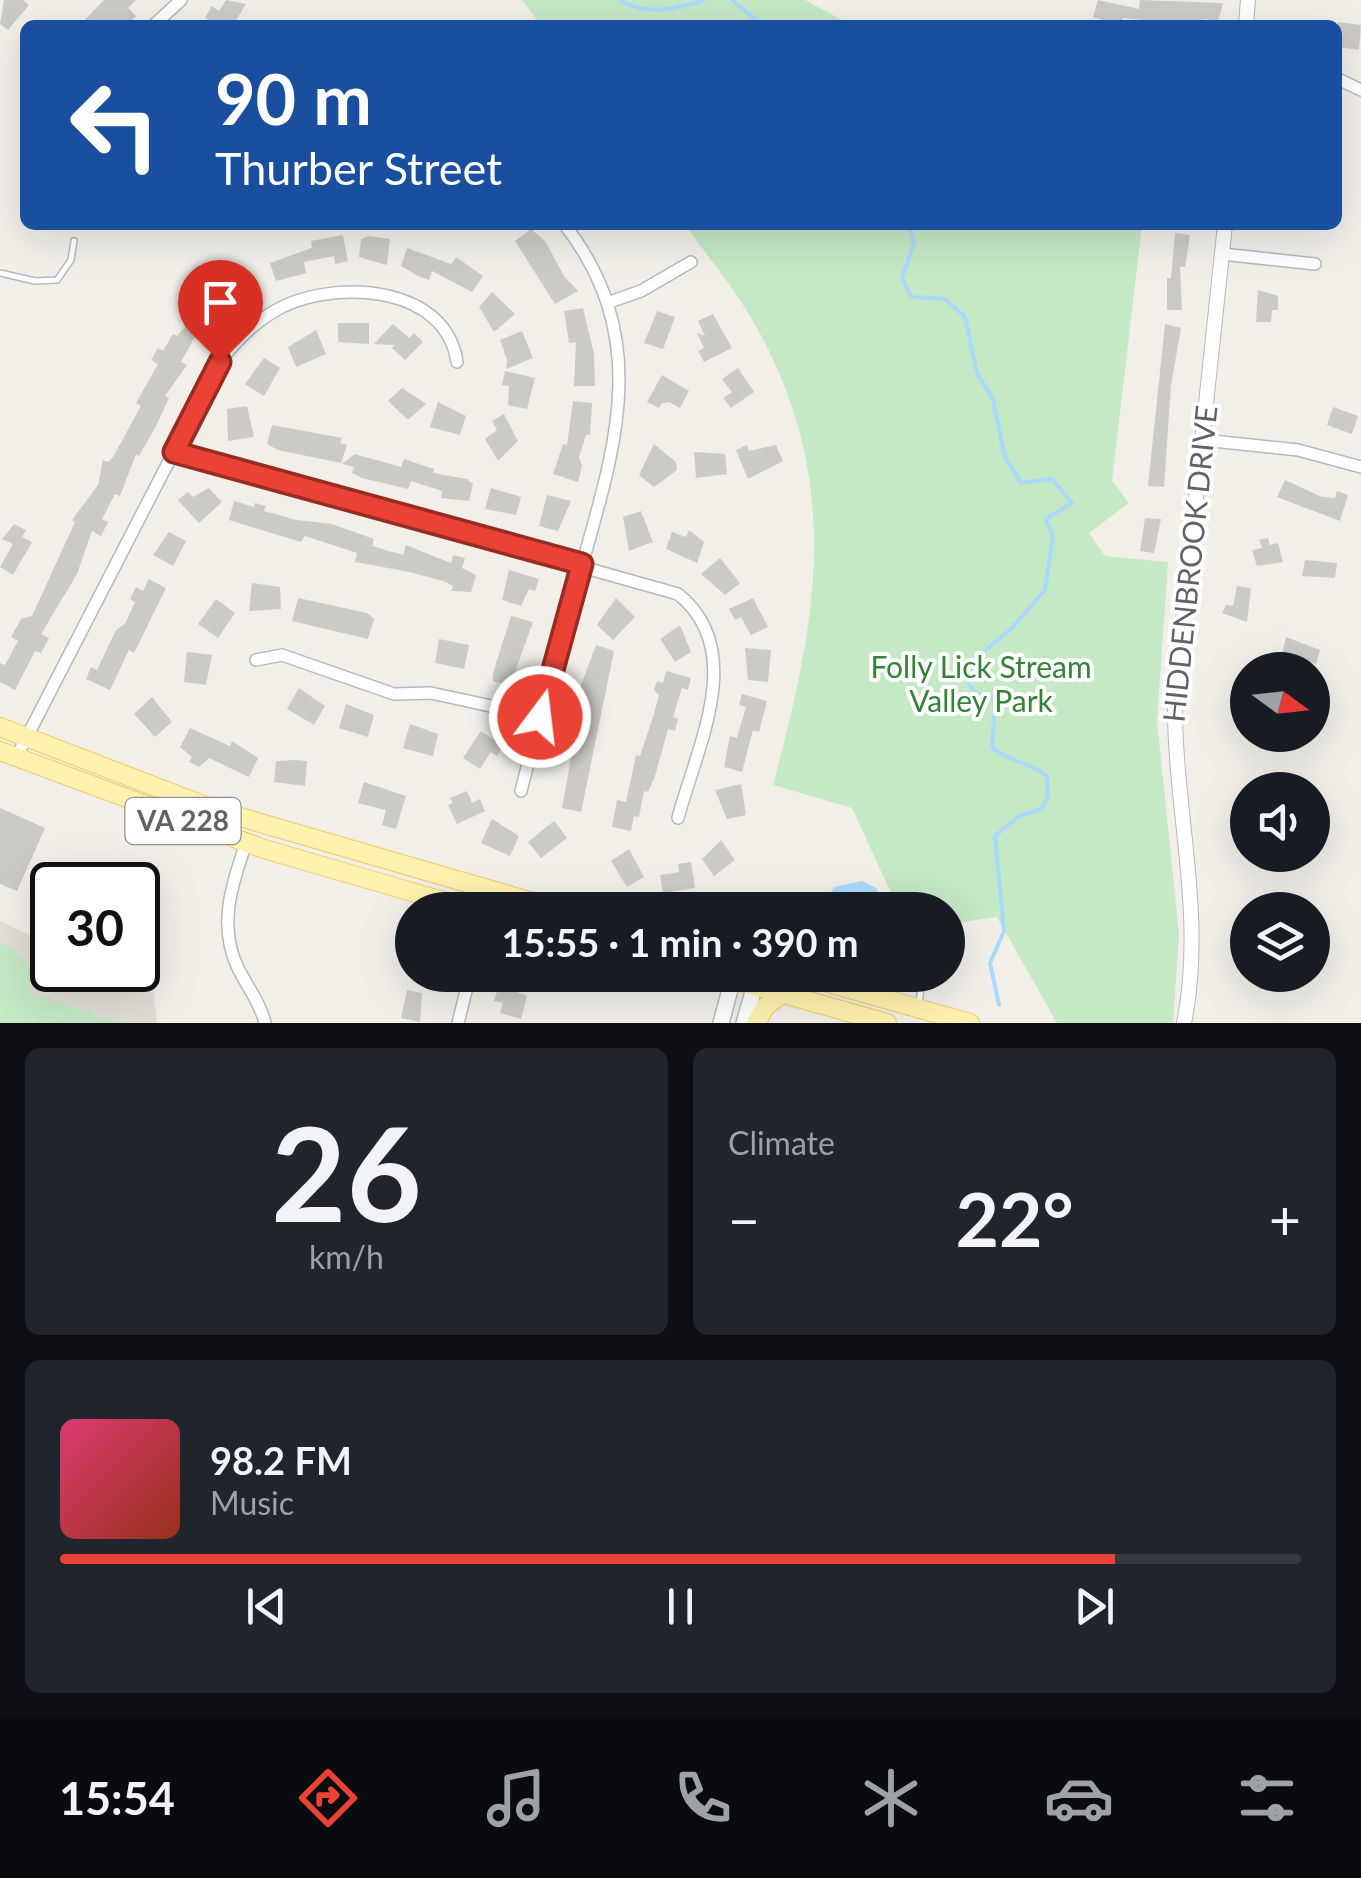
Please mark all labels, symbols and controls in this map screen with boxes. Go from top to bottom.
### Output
text: 90 m [215,56,372,140]
icon: left [50,60,180,190]
text: Thurber Street [215,141,502,195]
pin [178,260,263,363]
icon: arrive [193,275,248,330]
street label: HIDDENBROOK DRIVE [1154,404,1224,724]
park label: Folly Lick Stream Valley Park [870,648,1092,718]
north arrow [1230,652,1330,752]
map controls [1230,652,1330,992]
position arrow [488,665,592,769]
button: sound [1230,772,1330,872]
road number: VA 228 [126,798,240,844]
speed limit sign: 30 [30,862,160,992]
button: layers [1230,892,1330,992]
text: 15:55 · 1 min · 390 m [501,919,859,965]
text: 26 [271,1094,422,1250]
text: Climate [728,1123,835,1162]
text: 22° [955,1173,1074,1263]
text: − [728,1186,760,1252]
text: + [1269,1186,1301,1252]
text: km/h [309,1237,384,1276]
text: 98.2 FM [210,1437,352,1483]
text: Music [210,1483,294,1522]
icon: previous [239,1579,294,1634]
icon: pause [653,1579,708,1634]
icon: next [1067,1579,1122,1634]
icon: directions [293,1763,363,1833]
icon: music [481,1763,551,1833]
icon: phone [668,1763,738,1833]
icon: climate [856,1763,926,1833]
icon: car [1044,1763,1114,1833]
icon: filters [1232,1763,1302,1833]
text: 15:54 [59,1771,175,1825]

